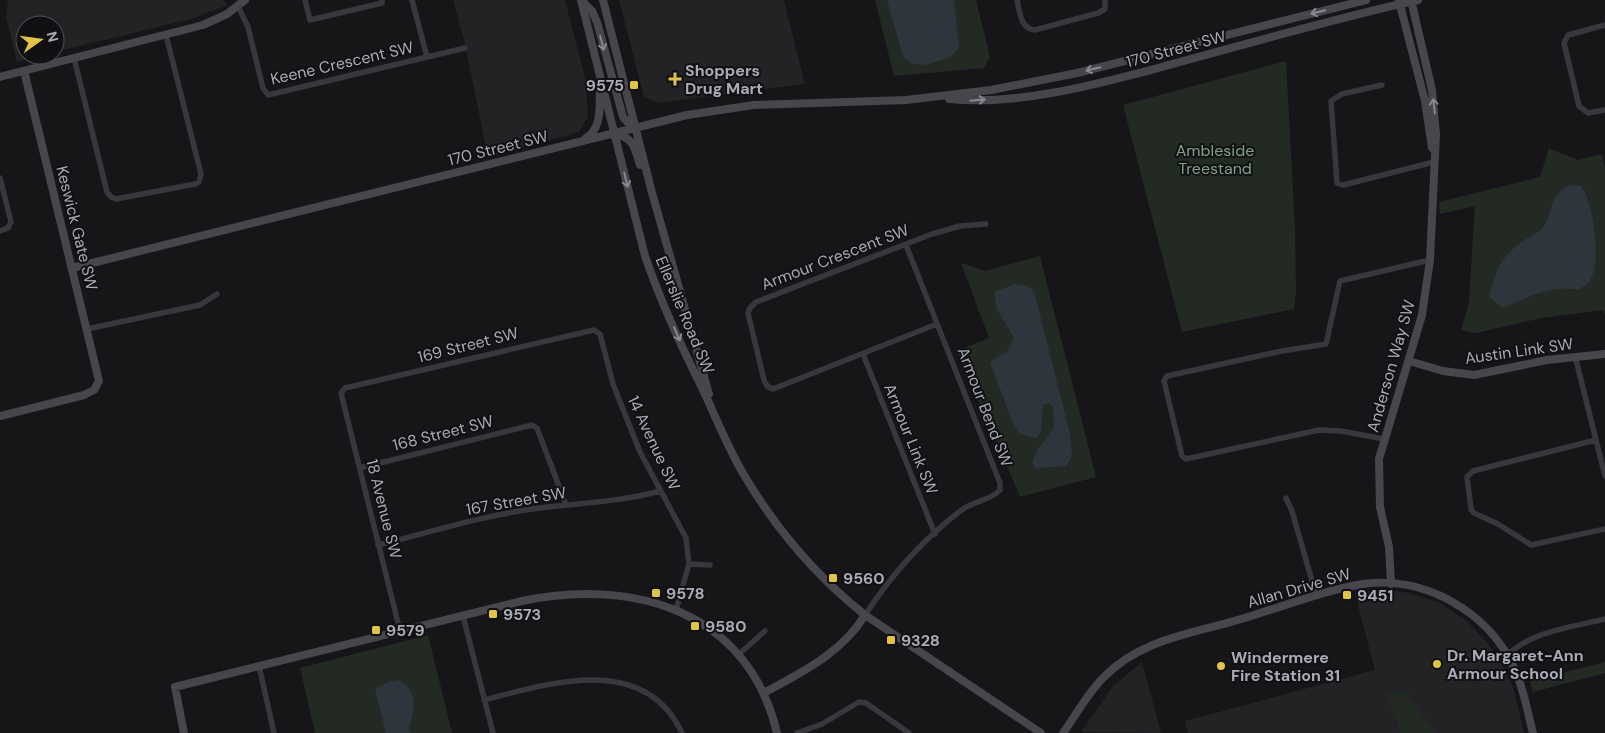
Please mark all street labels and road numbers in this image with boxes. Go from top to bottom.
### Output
street label: 170 Street SW [1124,25,1229,72]
street label: Keene Crescent SW [268,36,416,90]
street label: 170 Street SW [446,125,551,171]
street label: Keswick Gate SW [51,164,103,293]
street label: Armour Crescent SW [758,219,912,295]
street label: Ellerslie Road SW [651,253,719,378]
street label: Anderson Way SW [1362,297,1420,435]
street label: 169 Street SW [415,322,521,368]
street label: Austin Link SW [1464,333,1575,369]
street label: Armour Bend SW [953,344,1018,470]
street label: Armour Link SW [879,380,943,498]
street label: 14 Avenue SW [623,392,685,494]
street label: 168 Street SW [390,410,496,456]
street label: 18 Avenue SW [361,457,407,562]
street label: 167 Street SW [464,482,568,520]
street label: Allan Drive SW [1245,563,1354,613]

